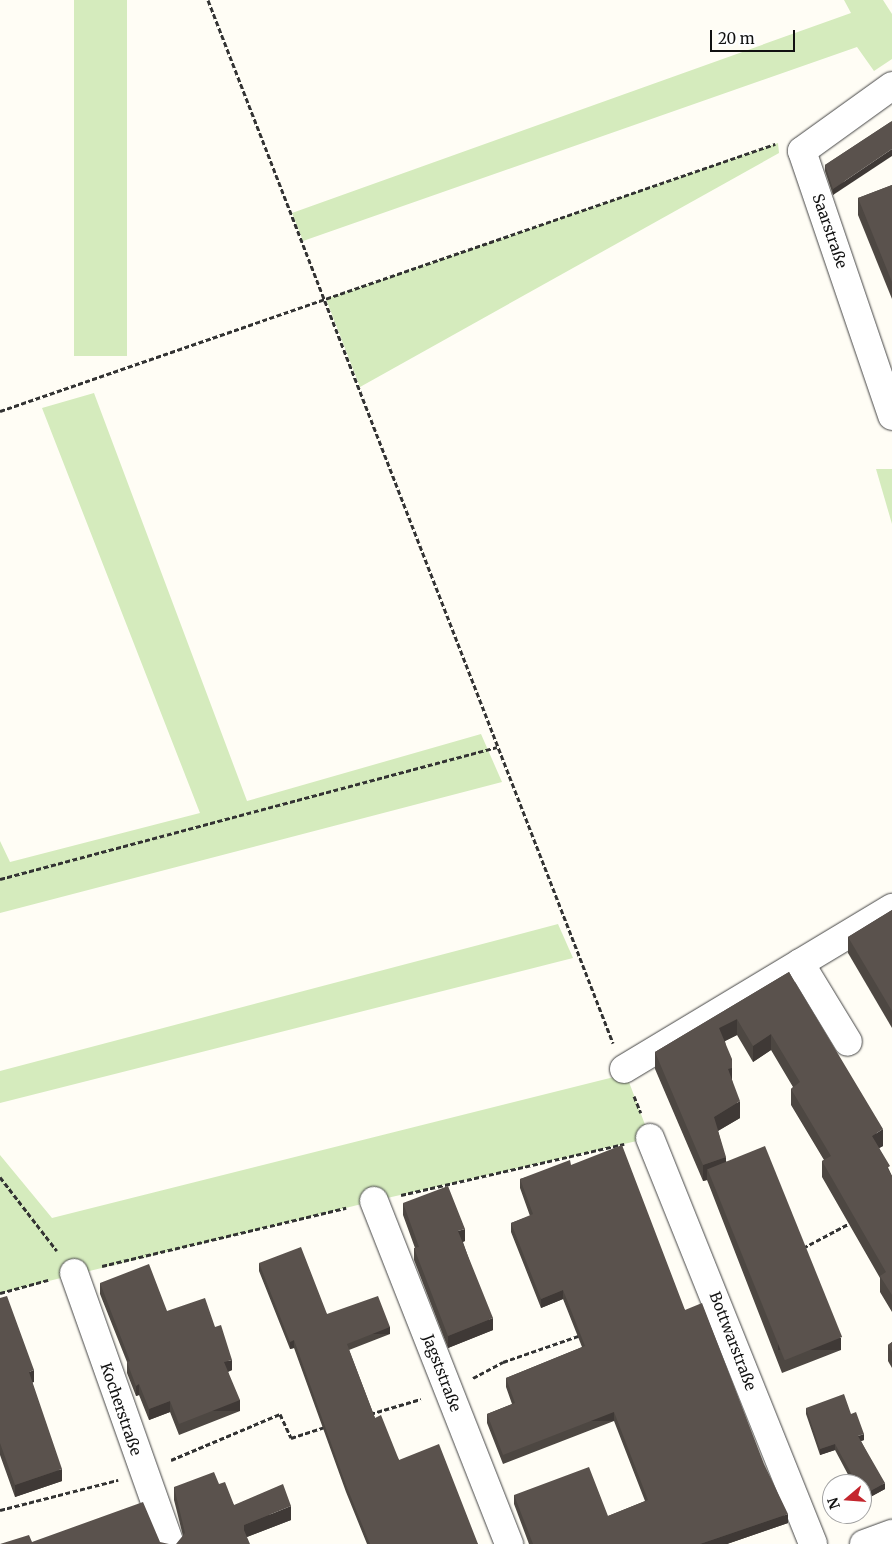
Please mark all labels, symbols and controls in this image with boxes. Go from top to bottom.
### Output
scale bar [712,20,797,52]
text: 20 m [718,29,755,48]
street label: Saarstraße [809,191,851,271]
street label: Bottwarstraße [706,1289,760,1393]
street label: Jagststraße [419,1332,465,1414]
street label: Kocherstraße [97,1360,145,1458]
north arrow [822,1474,872,1524]
text: N [823,1495,844,1511]

